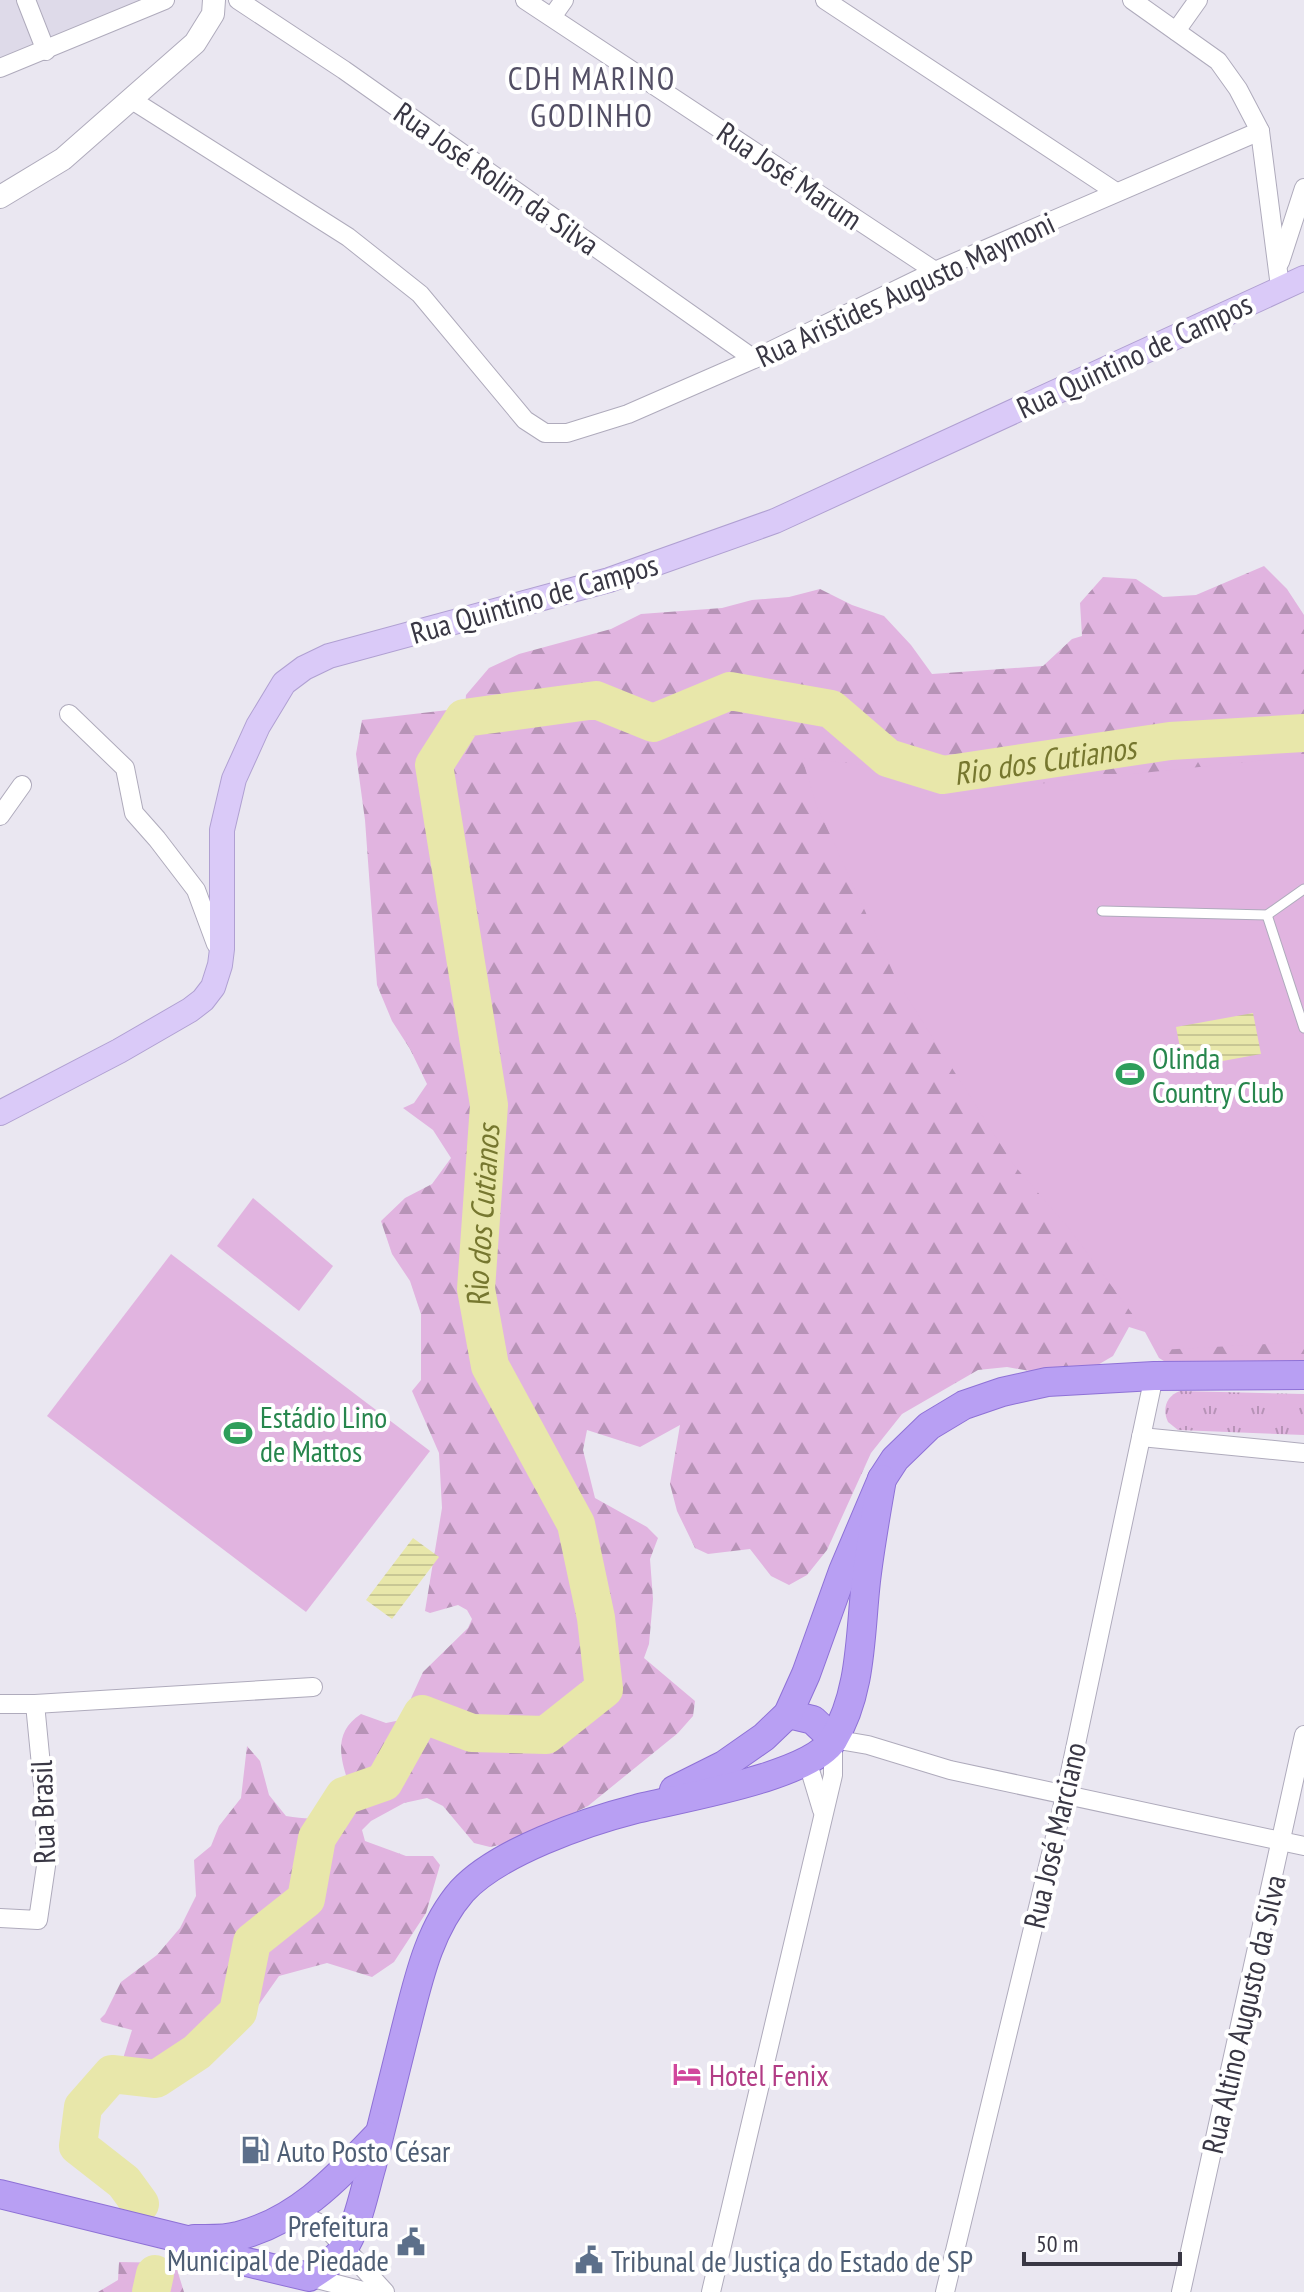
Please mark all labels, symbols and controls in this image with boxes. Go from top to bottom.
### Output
district label: CDH MARINO GODINHO [508,57,676,136]
street label: Rua José Rolim da Silva [387,93,607,263]
street label: Rua José Marum [710,112,870,238]
street label: Rua Aristides Augusto Maymoni [749,203,1061,375]
street label: Rua Quintino de Campos [1010,283,1258,427]
street label: Rua Quintino de Campos [406,544,662,652]
water label: Rio dos Cutianos [951,725,1142,794]
place label: Olinda Country Club [1152,1038,1284,1111]
sports icon: Olinda Country Club [1115,1059,1145,1089]
water label: Rio dos Cutianos [454,1120,509,1312]
place label: Estádio Lino de Mattos [260,1397,387,1470]
sports icon: Estádio Lino de Mattos [223,1418,253,1448]
street label: Rua José Marciano [1014,1738,1094,1932]
street label: Rua Brasil [21,1759,63,1865]
street label: Rua Altino Augusto da Silva [1192,1871,1294,2157]
place label: Hotel Fenix [709,2055,829,2094]
hotel icon: Hotel Fenix [672,2059,702,2089]
place label: Auto Posto César [277,2131,451,2170]
fuel station icon: Auto Posto César [240,2135,270,2165]
place label: Prefeitura Municipal de Piedade [167,2206,389,2279]
scale bar [1024,2216,1180,2266]
public building icon: Prefeitura Municipal de Piedade [396,2227,426,2257]
text: 50 m [1036,2228,1078,2259]
place label: Tribunal de Justiça do Estado de SP [611,2241,973,2280]
public building icon: Tribunal de Justiça do Estado de SP [574,2245,604,2275]

